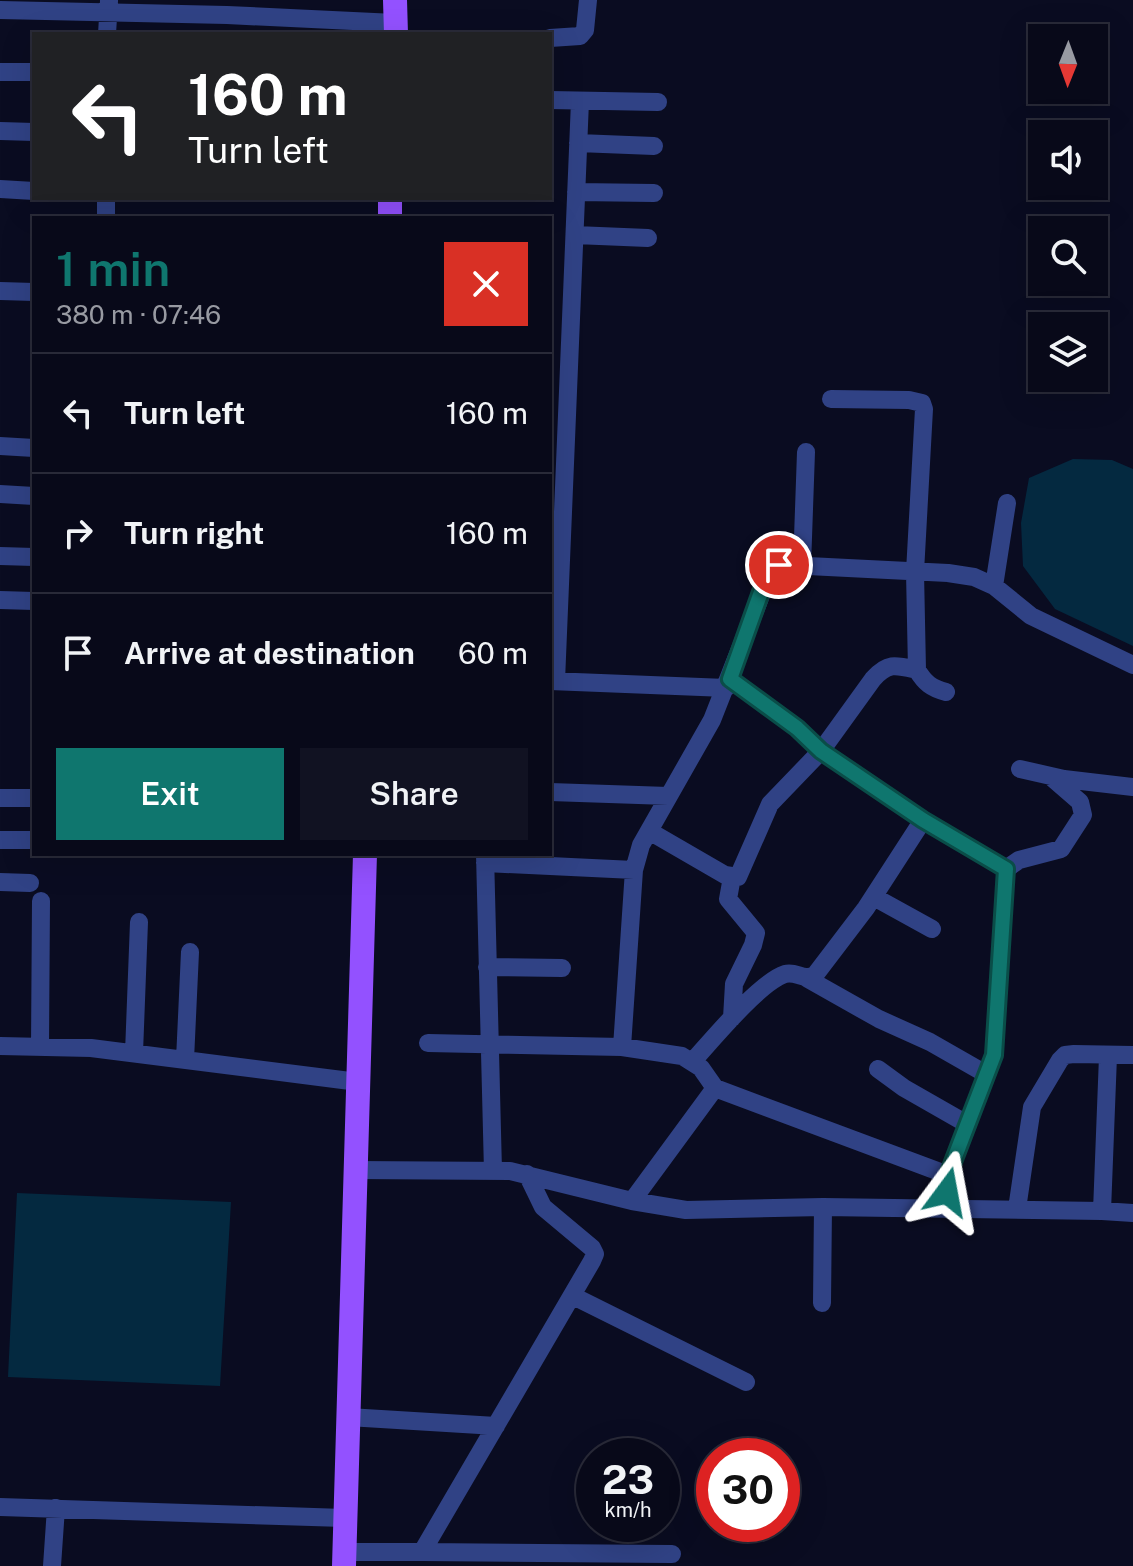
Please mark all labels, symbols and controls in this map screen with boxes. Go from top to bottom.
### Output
north arrow [1028,24,1108,104]
map controls [1028,24,1108,392]
text: 160 m [188,62,348,128]
icon: left [56,64,160,168]
button: sound [1028,120,1108,200]
text: Turn left [188,129,329,171]
button: search [1028,216,1108,296]
text: 1 min [56,240,170,297]
button: close [444,242,528,326]
text: 380 m · 07:46 [56,299,221,330]
button: layers [1028,312,1108,392]
icon: left [56,391,100,435]
text: Turn left [124,395,245,431]
text: 160 m [446,395,528,431]
icon: right [56,511,100,555]
text: Turn right [124,515,264,551]
text: 160 m [446,515,528,551]
pin [745,531,813,599]
icon: arrive [757,543,801,587]
icon: arrive [56,631,100,675]
text: Arrive at destination [124,635,415,671]
text: 60 m [458,635,528,671]
button: Exit [56,748,284,840]
button: Share [300,748,528,840]
position arrow [905,1150,989,1234]
speed limit sign: 30 [696,1438,800,1542]
text: 23 [602,1456,654,1503]
text: km/h [604,1498,652,1522]

